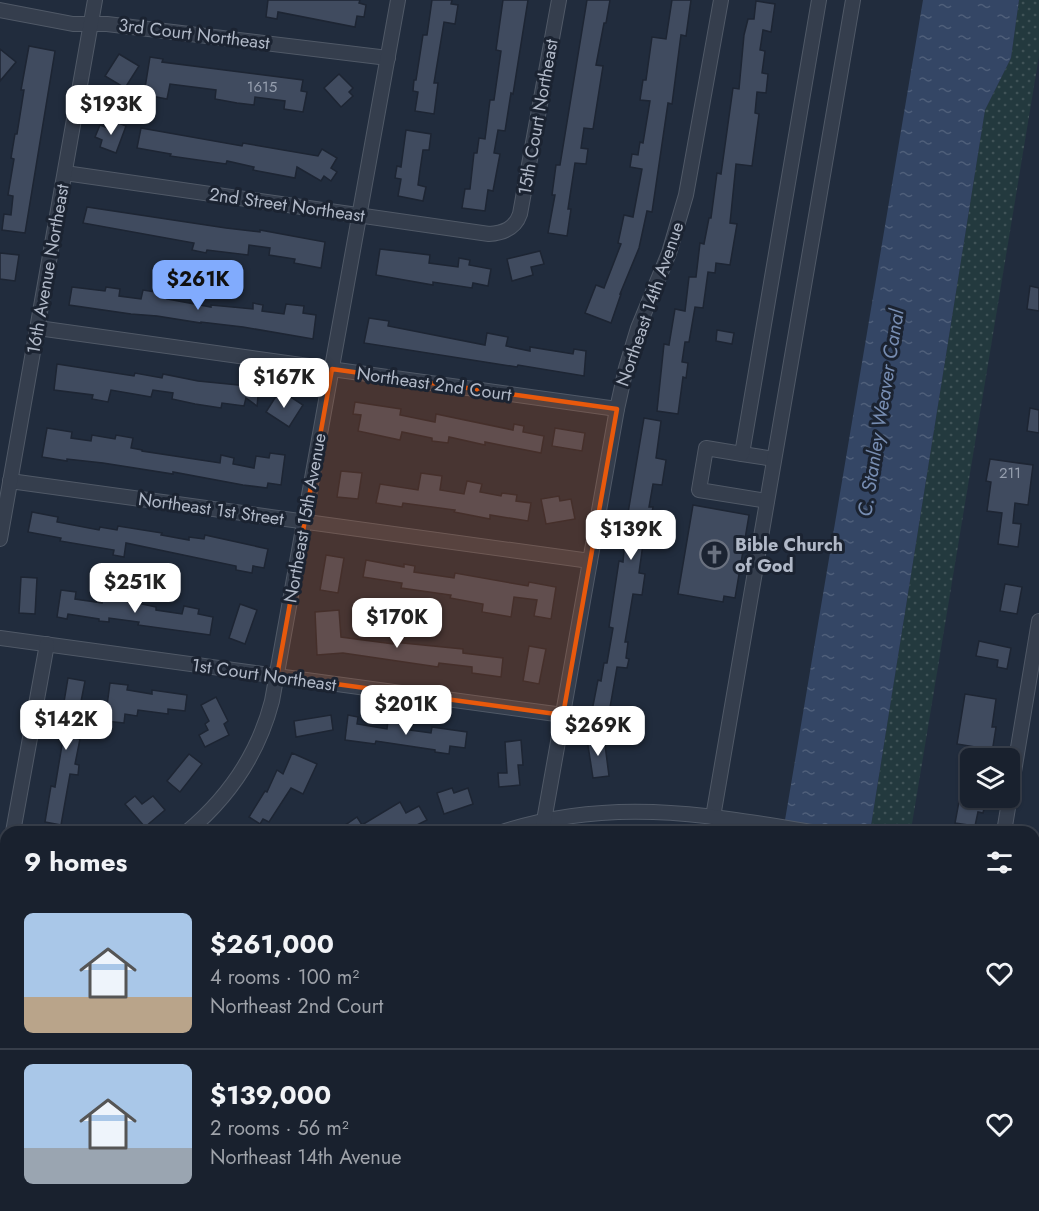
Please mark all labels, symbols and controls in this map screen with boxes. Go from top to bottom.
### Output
street label: 3rd Court Northeast [117,12,272,56]
street label: 15th Court Northeast [511,36,565,197]
house number: 1615 [247,76,277,98]
pin: $193K [69,85,153,136]
text: $193K [80,90,142,119]
street label: 16th Avenue Northeast [20,181,76,356]
street label: 2nd Street Northeast [207,181,367,229]
street label: Northeast 14th Avenue [610,218,690,390]
pin: $261K [156,260,240,311]
text: $261K [166,265,230,294]
water label: C. Stanley Weaver Canal [850,306,912,519]
pin: $167K [242,358,326,409]
street label: Northeast 2nd Court [355,360,514,408]
text: $167K [253,363,315,392]
street label: Northeast 15th Avenue [277,431,333,605]
house number: 211 [999,462,1021,484]
street label: Northeast 1st Street [137,486,286,532]
pin: $139K [589,510,673,561]
text: $139K [600,515,662,544]
place label: Bible Church of God [735,532,843,579]
church icon: Bible Church of God [698,539,730,571]
pin: $251K [93,563,177,614]
text: $251K [104,568,166,597]
pin: $170K [355,598,439,649]
text: $170K [366,603,428,632]
street label: 1st Court Northeast [190,652,339,698]
pin: $201K [364,685,448,736]
text: $201K [375,690,437,719]
pin: $142K [24,700,108,751]
text: $142K [34,705,98,734]
pin: $269K [556,706,640,757]
text: $269K [565,711,631,740]
map controls [960,748,1020,808]
button: layers [960,748,1020,808]
text: 9 homes [24,843,127,881]
icon: filters [983,846,1016,879]
text: $261,000 [210,925,334,963]
icon: home [72,937,144,1009]
icon: heart [983,957,1016,990]
text: 4 rooms · 100 m² [210,963,359,992]
text: Northeast 2nd Court [210,992,383,1021]
text: $139,000 [210,1076,331,1114]
icon: home [72,1088,144,1160]
icon: heart [983,1108,1016,1141]
text: 2 rooms · 56 m² [210,1114,349,1143]
text: Northeast 14th Avenue [210,1143,402,1172]

